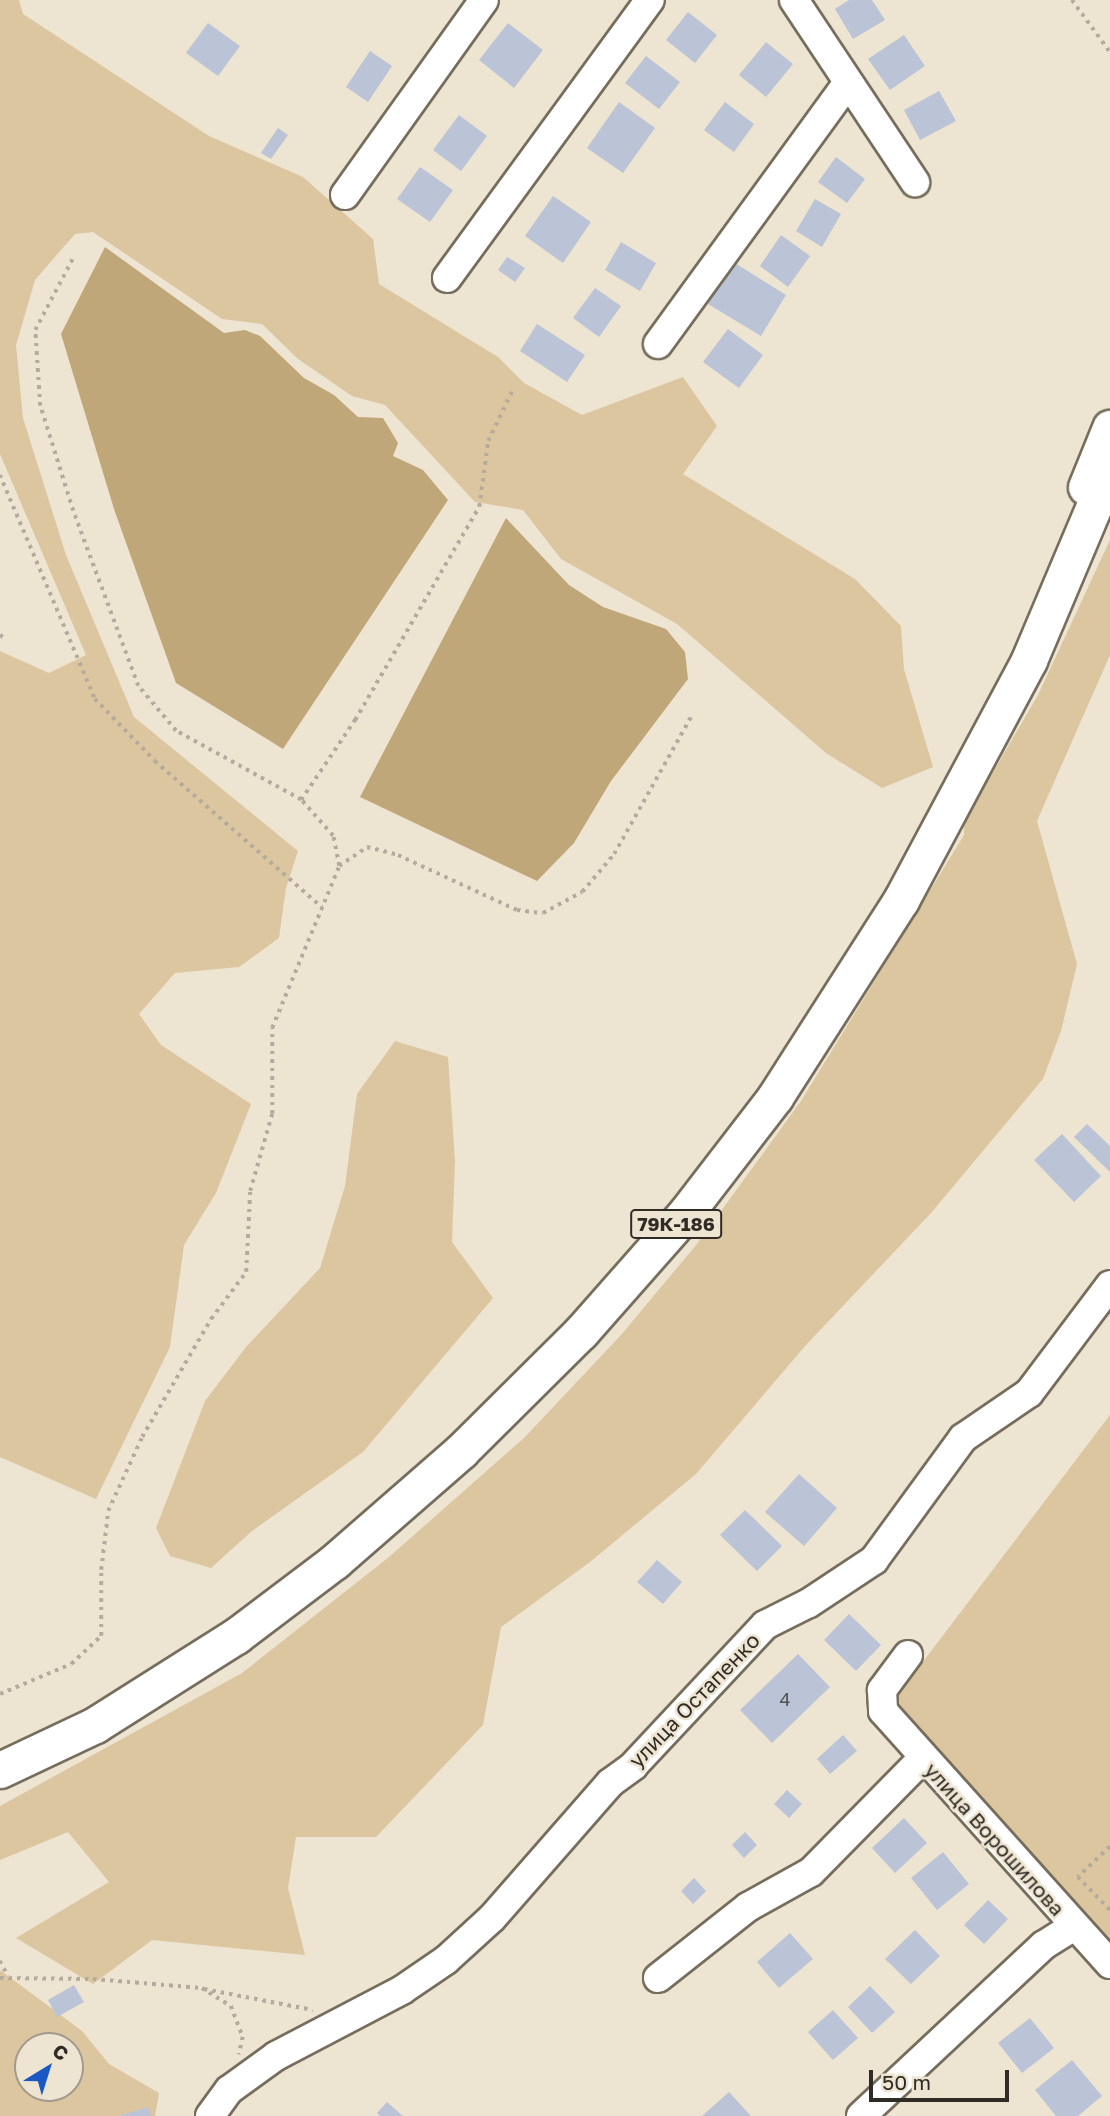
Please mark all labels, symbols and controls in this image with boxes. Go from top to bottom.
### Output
road number: 79К-186 [629,1208,723,1240]
street label: улица Остапенко [623,1627,765,1773]
house number: 4 [780,1688,790,1710]
street label: улица Ворошилова [920,1757,1070,1921]
north arrow [14,2032,84,2102]
text: С [49,2038,73,2065]
scale bar [872,2056,1012,2100]
text: 50 m [882,2069,931,2095]

